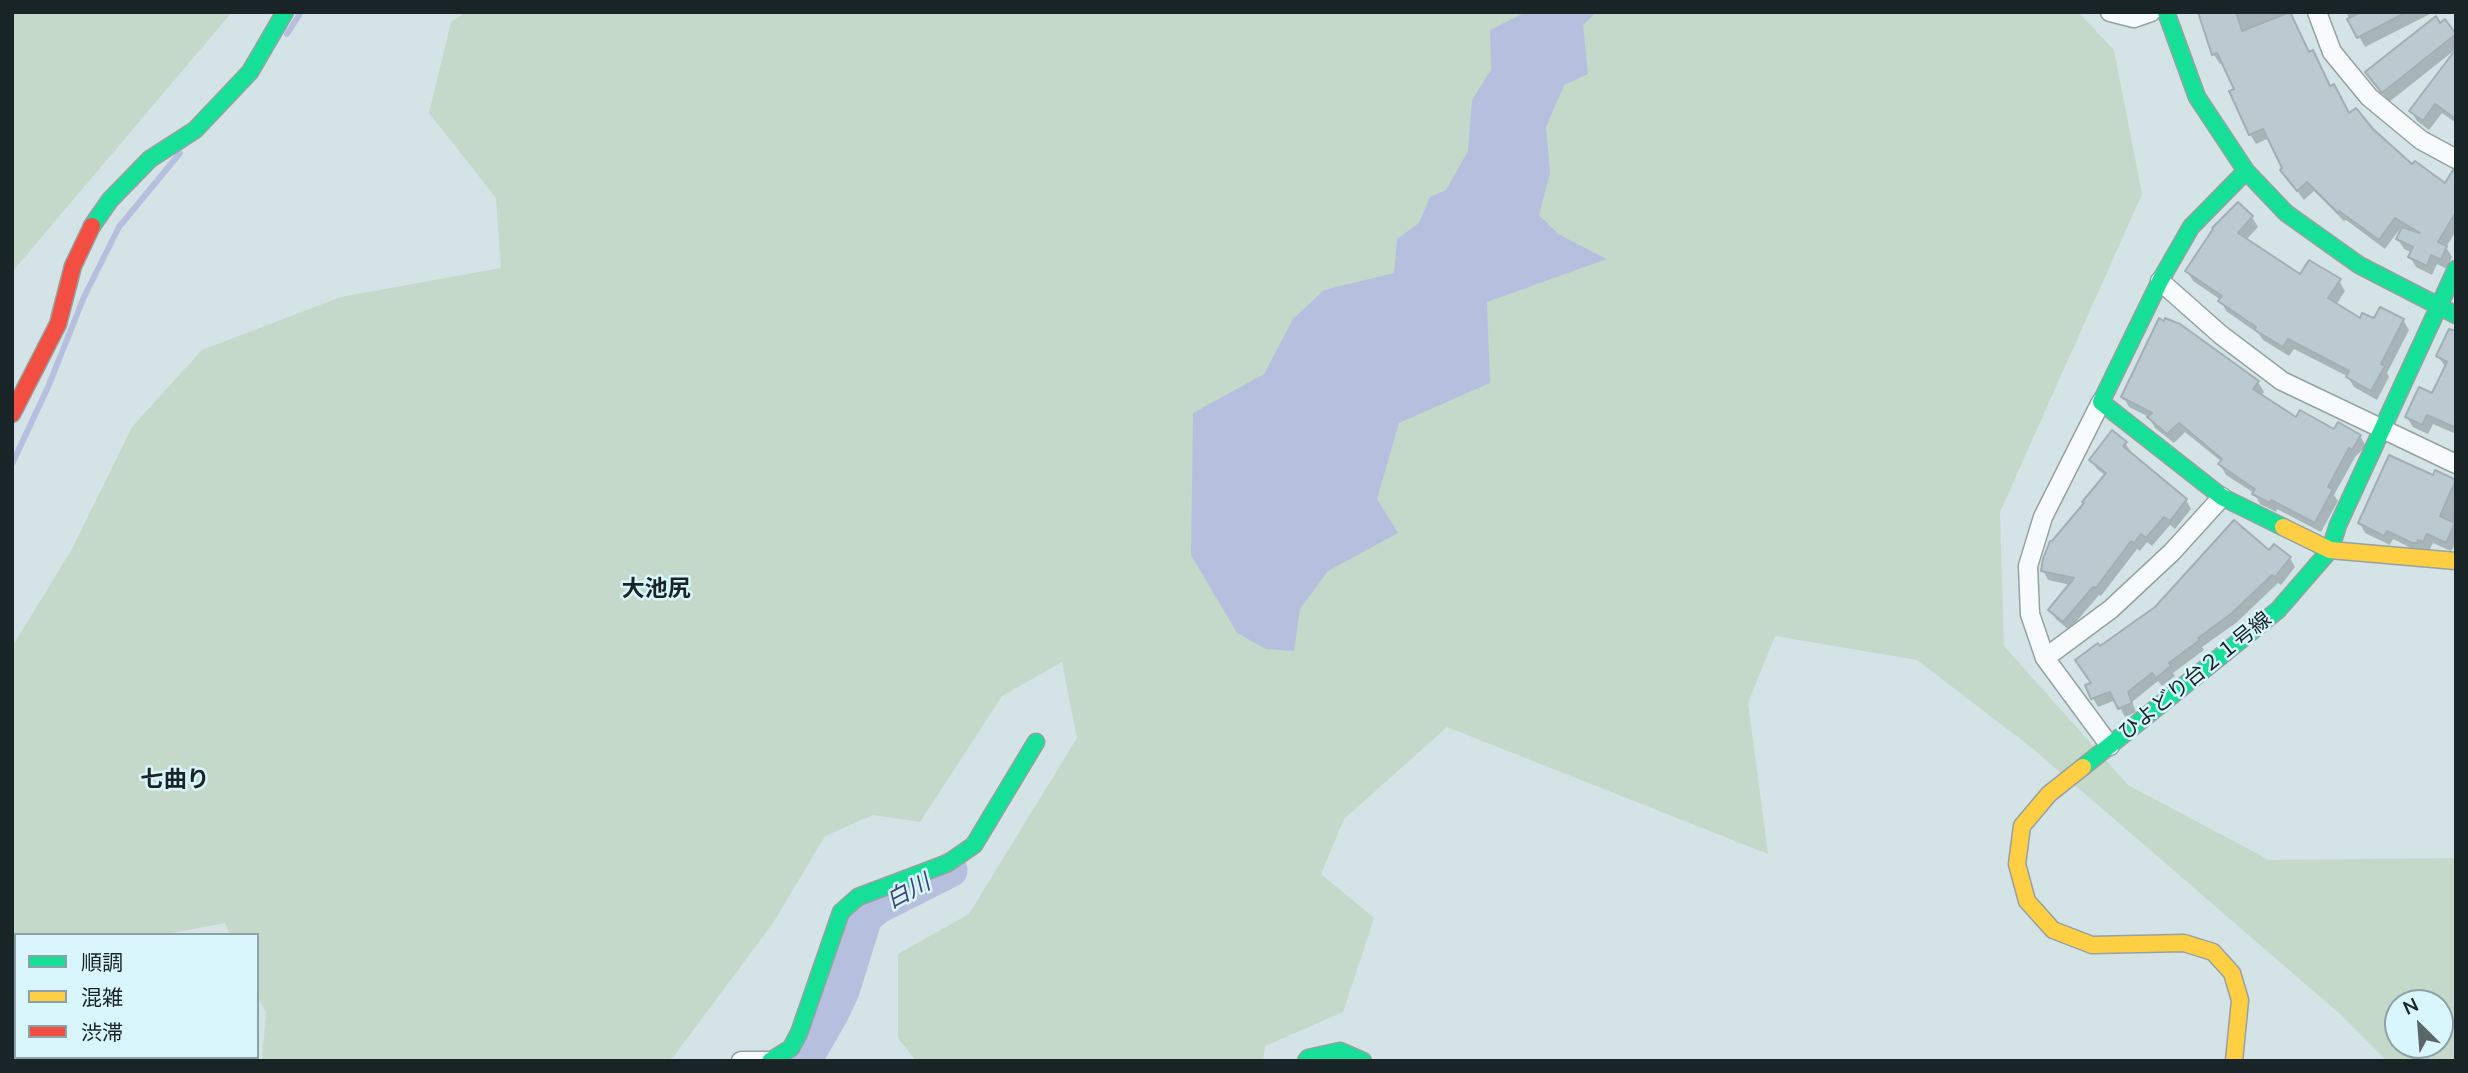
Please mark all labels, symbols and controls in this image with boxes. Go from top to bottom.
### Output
district label: 大池尻 [622,576,690,604]
street label: ひよどり台２１号線 [2115,608,2277,746]
district label: 七曲り [141,767,209,795]
water label: 白川 [882,870,936,916]
legend [14,933,259,1059]
text: 順調 [81,949,123,977]
text: 混雑 [81,984,123,1012]
north arrow [2384,989,2454,1059]
text: N [2399,992,2423,1022]
text: 渋滞 [81,1019,123,1047]

